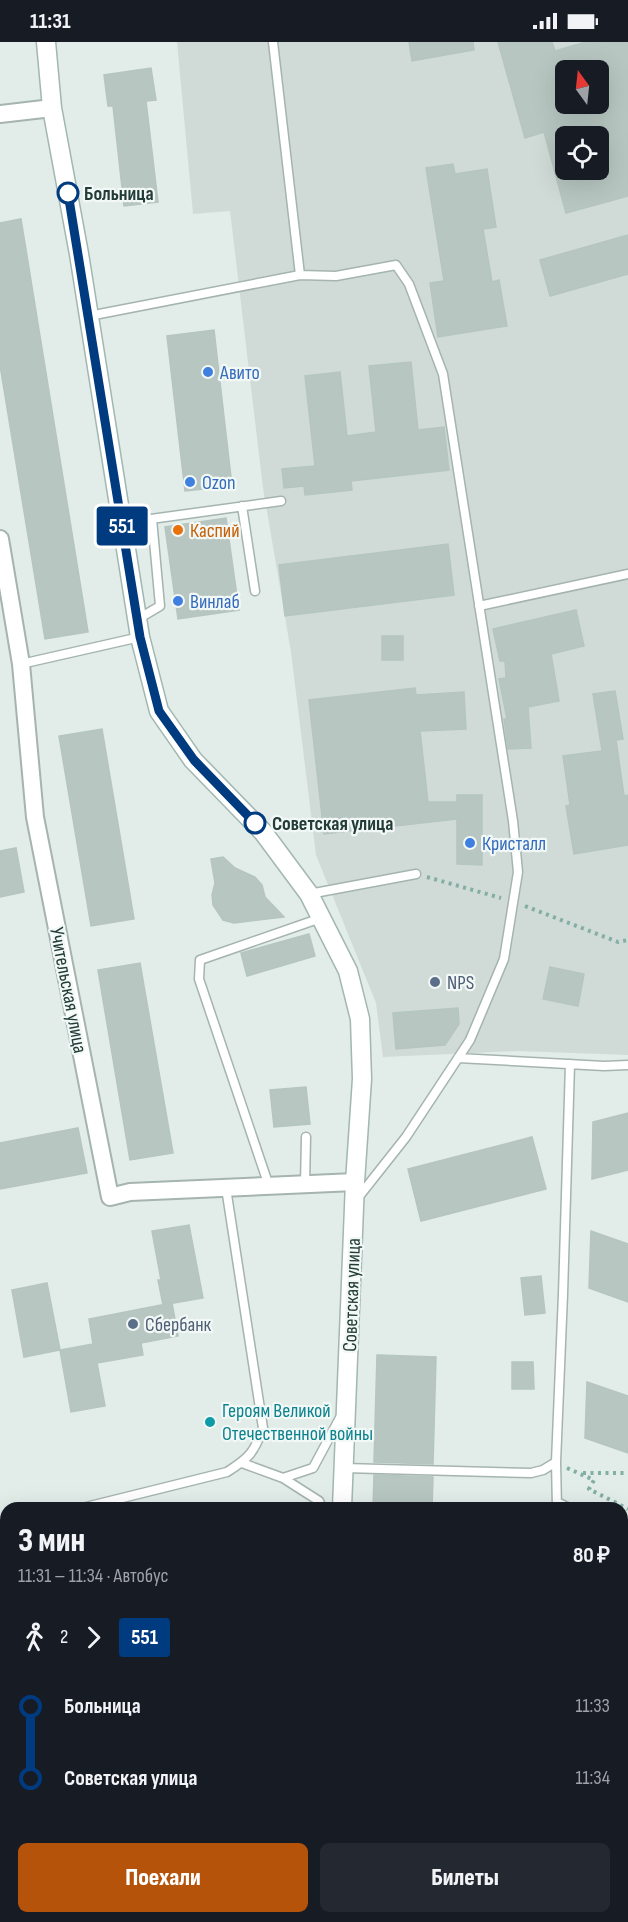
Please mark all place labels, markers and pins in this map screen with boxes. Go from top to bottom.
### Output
marker: Больница [57,182,79,204]
place label: Больница [84,182,154,206]
place label: Авито [219,361,260,385]
marker: Авито [201,365,215,379]
place label: Ozon [202,471,236,495]
marker: Ozon [183,475,197,489]
place label: Каспий [190,519,240,543]
marker: Каспий [171,523,185,537]
place label: Винлаб [190,590,240,614]
marker: Винлаб [171,594,185,608]
marker: Советская улица [244,812,266,834]
place label: Советская улица [272,812,393,836]
place label: Кристалл [482,832,546,856]
marker: Кристалл [463,836,477,850]
place label: NPS [447,971,474,995]
marker: NPS [428,975,442,989]
place label: Сбербанк [145,1313,212,1337]
marker: Сбербанк [126,1317,140,1331]
place label: Героям Великой Отечественной войны [222,1399,373,1446]
marker: Героям Великой Отечественной войны [203,1415,217,1429]

